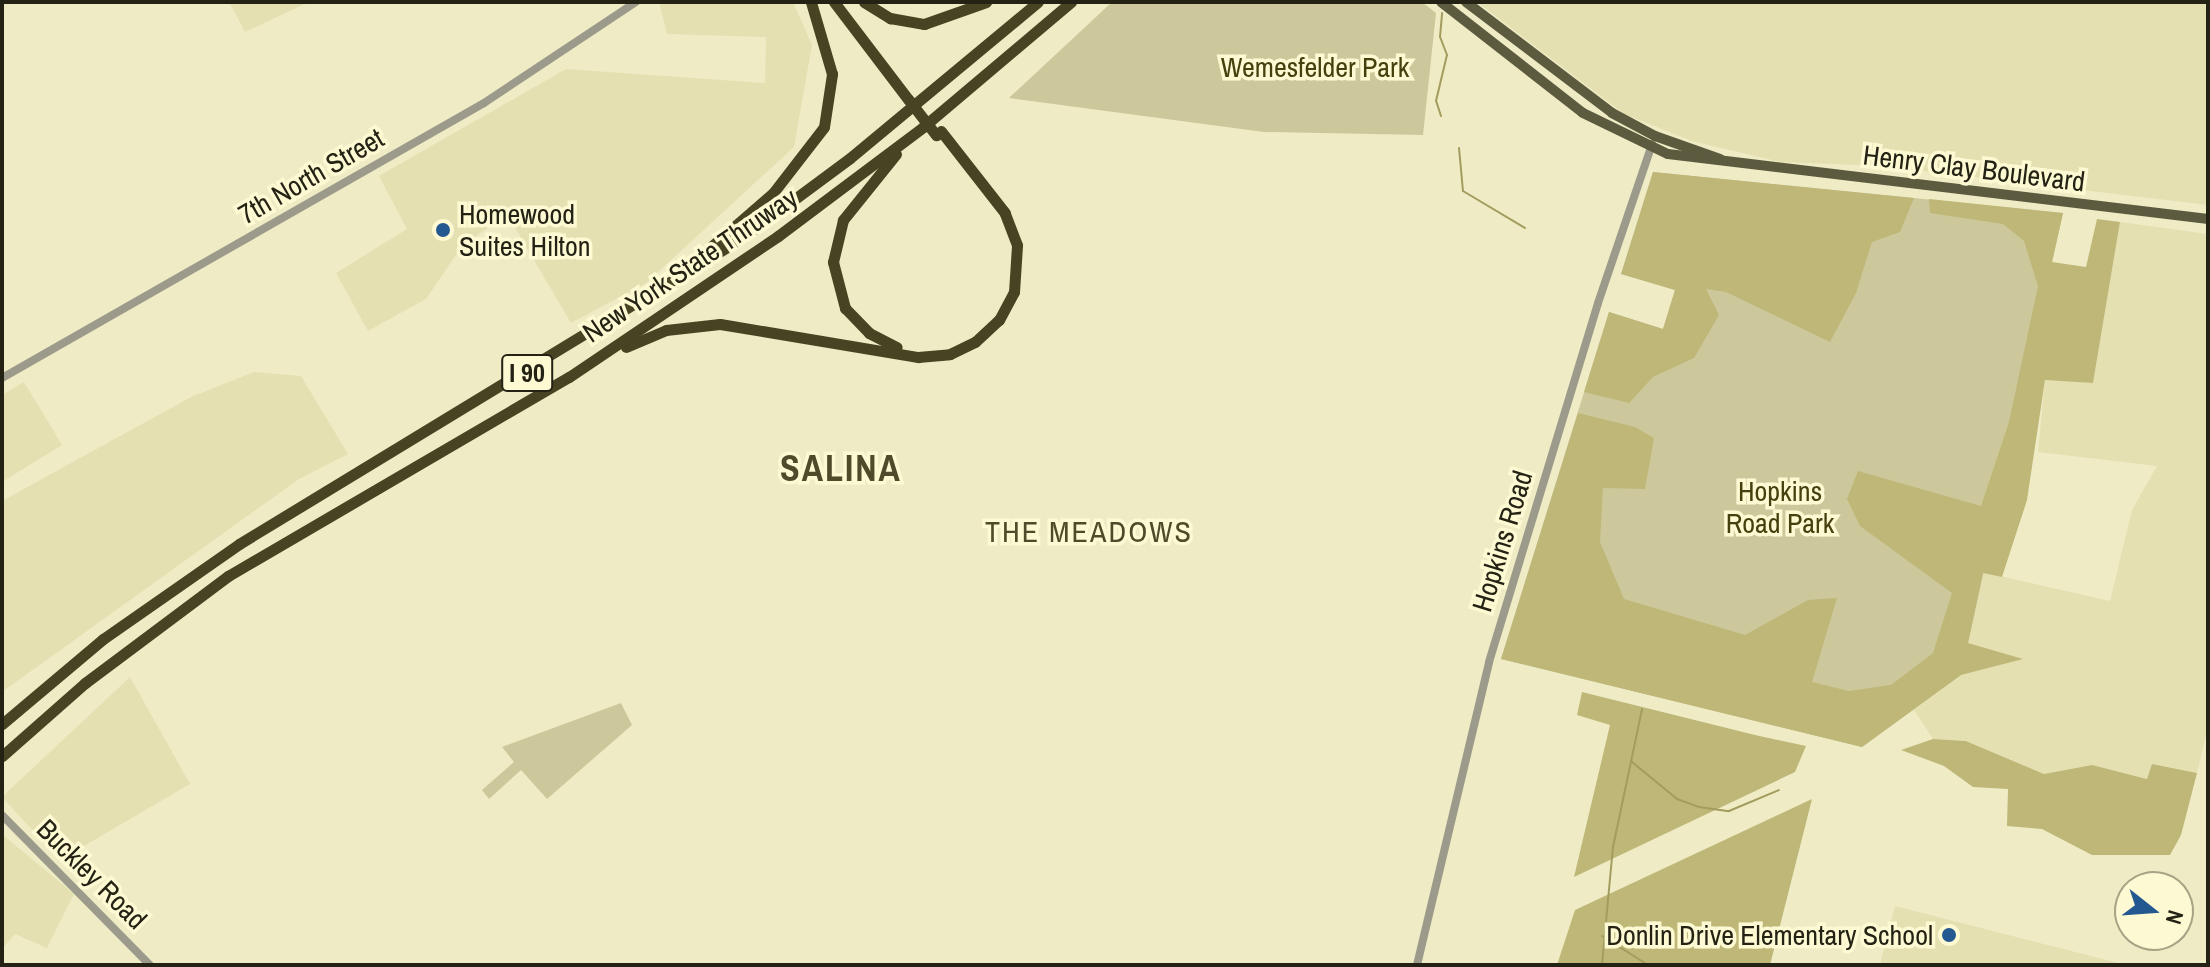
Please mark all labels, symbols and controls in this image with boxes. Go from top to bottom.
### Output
park label: Wemesfelder Park [1221,50,1409,84]
street label: 7th North Street [232,121,390,231]
street label: Henry Clay Boulevard [1861,138,2087,198]
street label: New York State Thruway [576,181,804,349]
place label: Homewood Suites Hilton [459,197,590,263]
marker: Homewood Suites Hilton [434,221,452,239]
road number: I 90 [501,351,553,395]
district label: SALINA [780,447,902,491]
street label: Hopkins Road [1465,467,1539,615]
park label: Hopkins Road Park [1726,474,1834,540]
district label: THE MEADOWS [985,513,1193,549]
street label: Buckley Road [30,812,154,936]
north arrow [2114,871,2194,951]
text: N [2159,907,2191,928]
place label: Donlin Drive Elementary School [1606,918,1933,952]
marker: Donlin Drive Elementary School [1940,926,1958,944]

